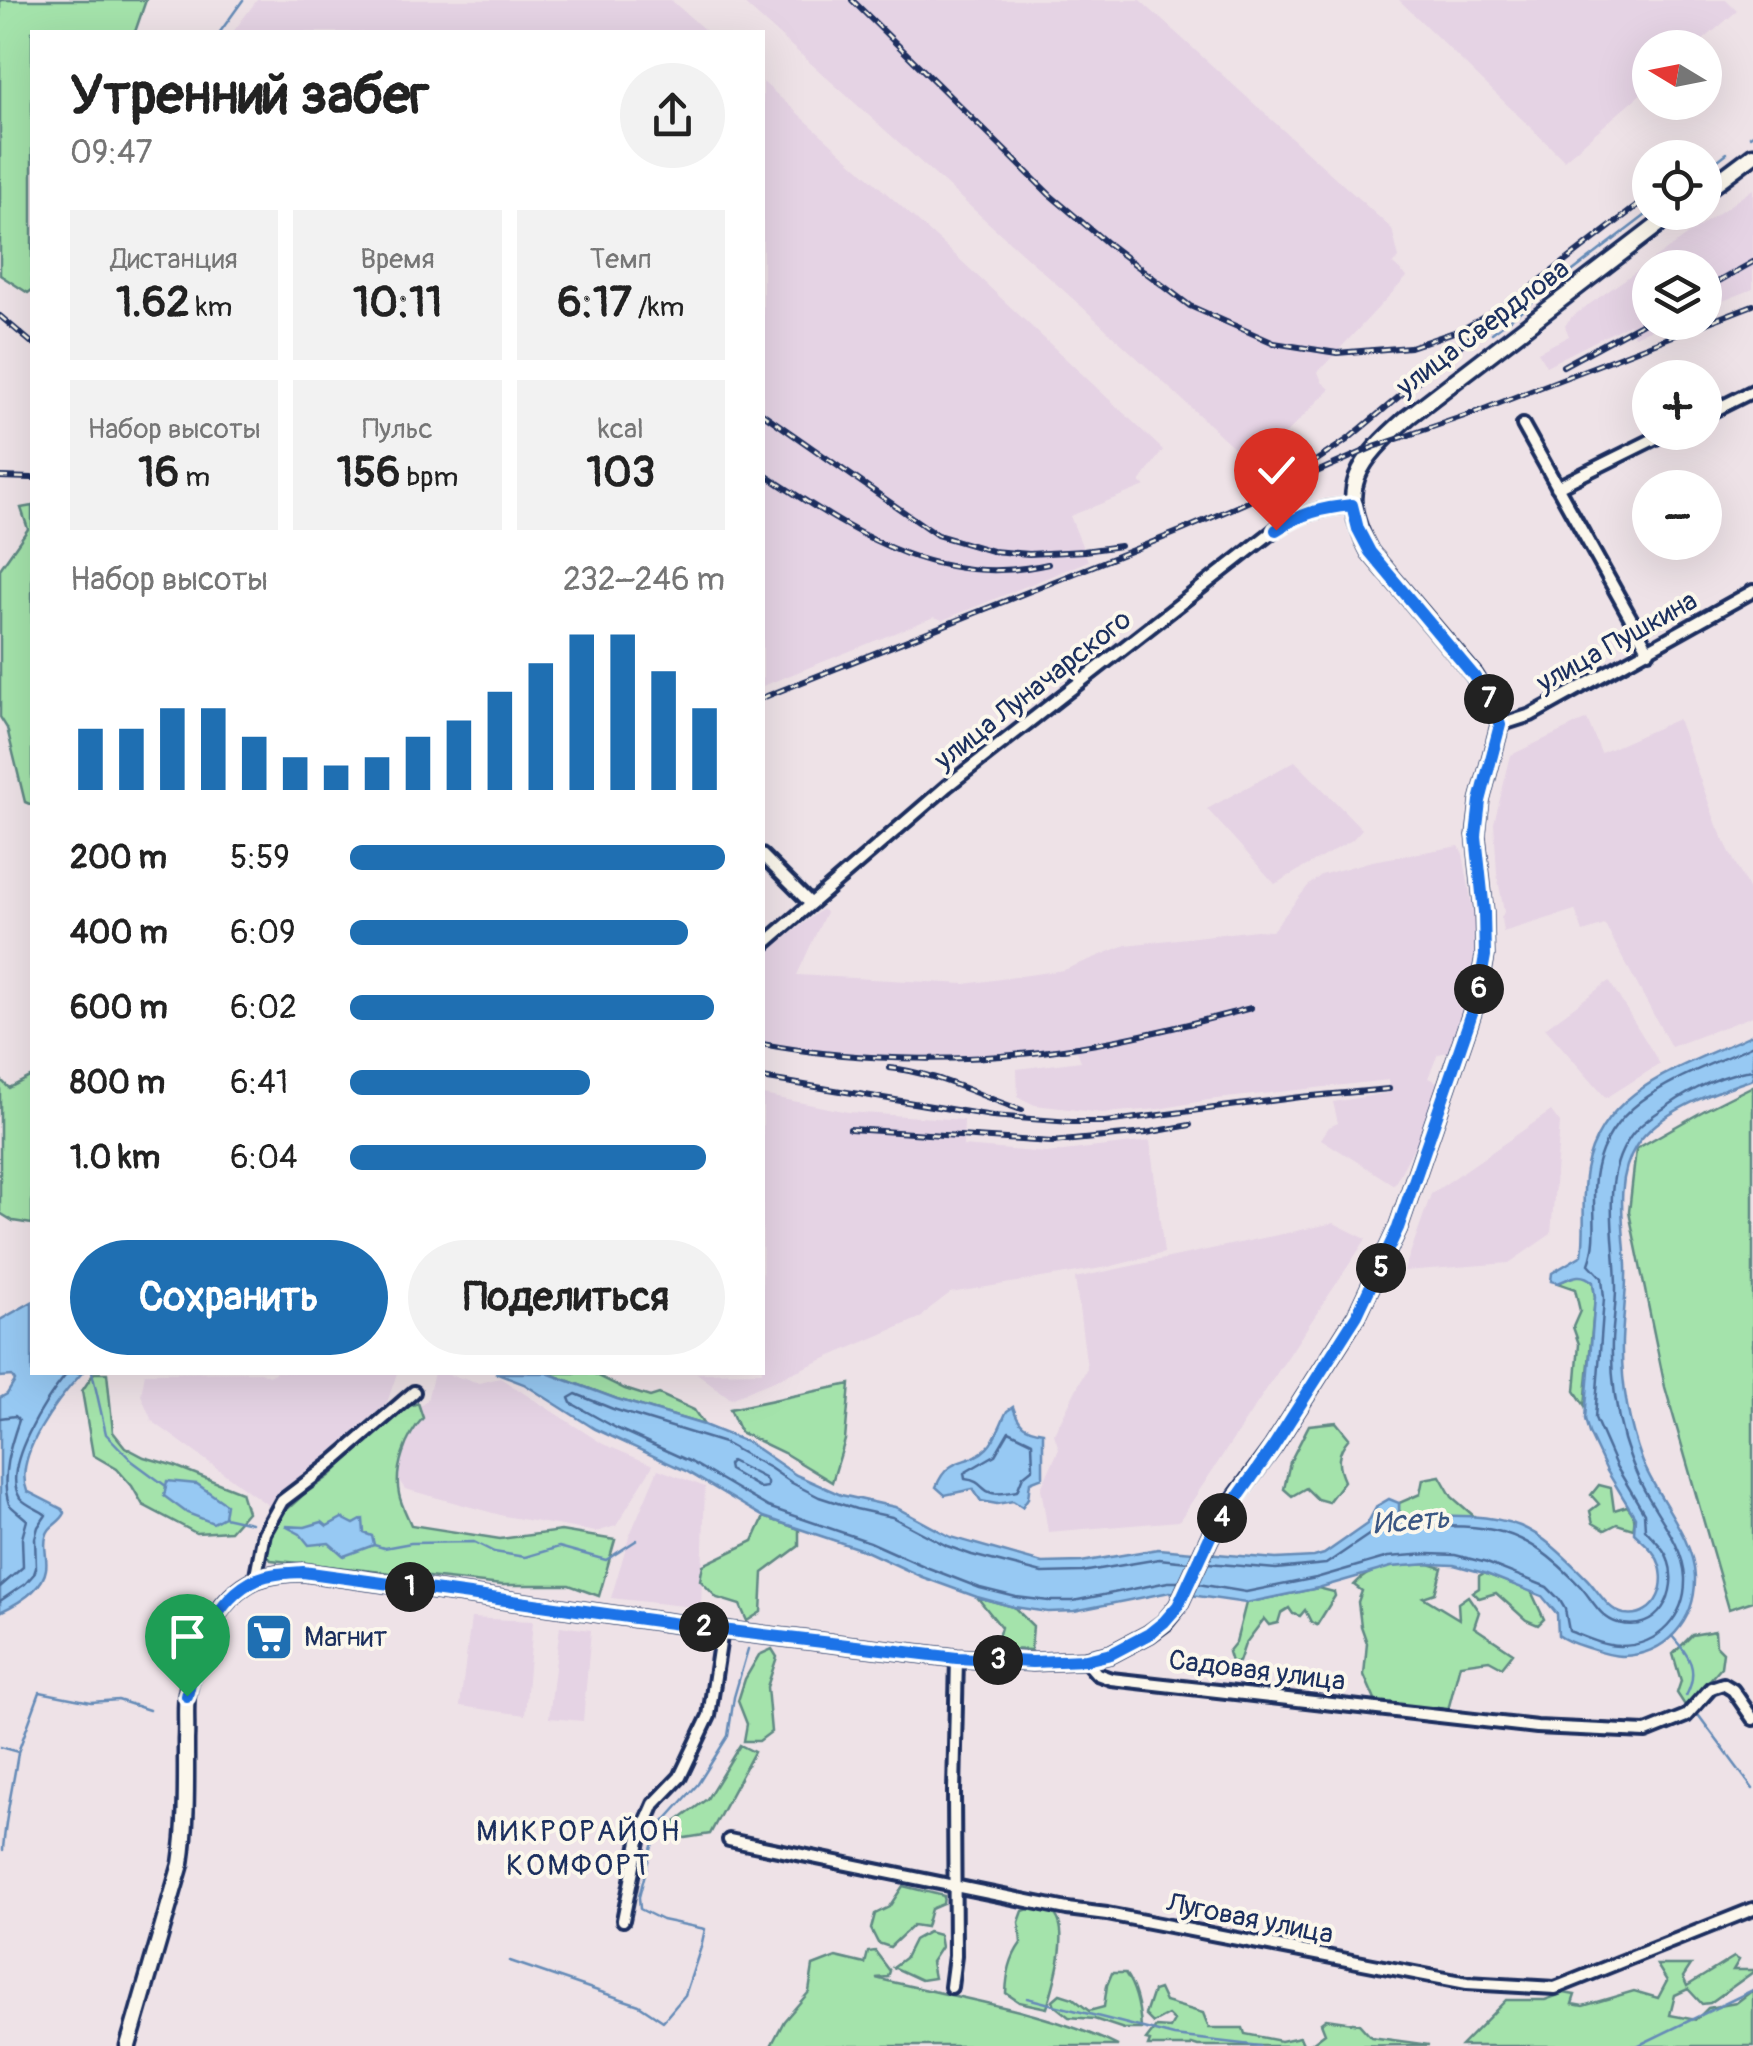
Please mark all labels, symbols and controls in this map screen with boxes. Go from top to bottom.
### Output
north arrow [1632,30,1722,120]
map controls [1632,30,1722,560]
text: Утренний забег [70,61,429,130]
button: share [620,63,725,168]
text: 09:47 [70,133,152,173]
button: locate [1632,140,1722,230]
text: Дистанция [111,242,238,277]
text: Время [360,242,435,277]
text: Темп [590,242,652,277]
button: layers [1632,250,1722,340]
street label: улица Свердлова [1389,252,1576,405]
text: 1.62 [116,277,190,329]
text: 10:11 [353,277,442,329]
text: 6:17 [557,277,632,329]
text: km [190,290,232,325]
text: /km [632,290,684,325]
button: + [1632,360,1722,450]
text: Набор высоты [87,412,261,447]
text: Пульс [362,412,433,447]
text: kcal [598,412,644,447]
pin [1234,428,1319,531]
icon: check [1249,443,1304,498]
text: 16 [138,447,179,499]
text: 156 [337,447,400,499]
text: 103 [587,447,655,499]
text: m [179,460,210,495]
text: bpm [400,460,458,495]
button: − [1632,470,1722,560]
text: Набор высоты [70,560,268,600]
text: 232–246 m [563,560,725,600]
street label: улица Пушкина [1530,583,1703,701]
street label: улица Луначарского [927,602,1138,778]
pin: 7 [1464,674,1514,724]
text: 7 [1482,681,1496,716]
text: 200 m [70,838,167,878]
text: 5:59 [230,838,290,878]
text: 400 m [70,913,168,953]
text: 6:09 [230,913,296,953]
pin: 6 [1454,964,1504,1014]
text: 6 [1471,971,1487,1006]
text: 600 m [70,988,168,1028]
text: 6:02 [230,988,297,1028]
text: 800 m [70,1063,165,1103]
text: 6:41 [230,1063,288,1103]
text: 1.0 km [70,1138,160,1178]
text: 6:04 [230,1138,298,1178]
button: Сохранить [70,1240,388,1355]
button: Поделиться [408,1240,725,1355]
pin: 5 [1356,1243,1406,1293]
text: 5 [1373,1250,1389,1285]
pin: 4 [1197,1493,1247,1543]
water label: Исеть [1371,1499,1451,1543]
text: 4 [1214,1500,1230,1535]
pin: 1 [385,1562,435,1612]
text: 1 [405,1569,415,1604]
pin [145,1594,230,1697]
pin: 2 [679,1602,729,1652]
icon: arrive [160,1609,215,1664]
text: 2 [696,1609,712,1644]
supermarket icon: Магнит [243,1611,295,1663]
place label: Магнит [304,1620,387,1655]
pin: 3 [973,1635,1023,1685]
text: 3 [990,1642,1006,1677]
street label: Садовая улица [1167,1643,1347,1699]
district label: МИКРОРАЙОН КОМФОРТ [476,1813,682,1884]
street label: Луговая улица [1163,1885,1336,1952]

